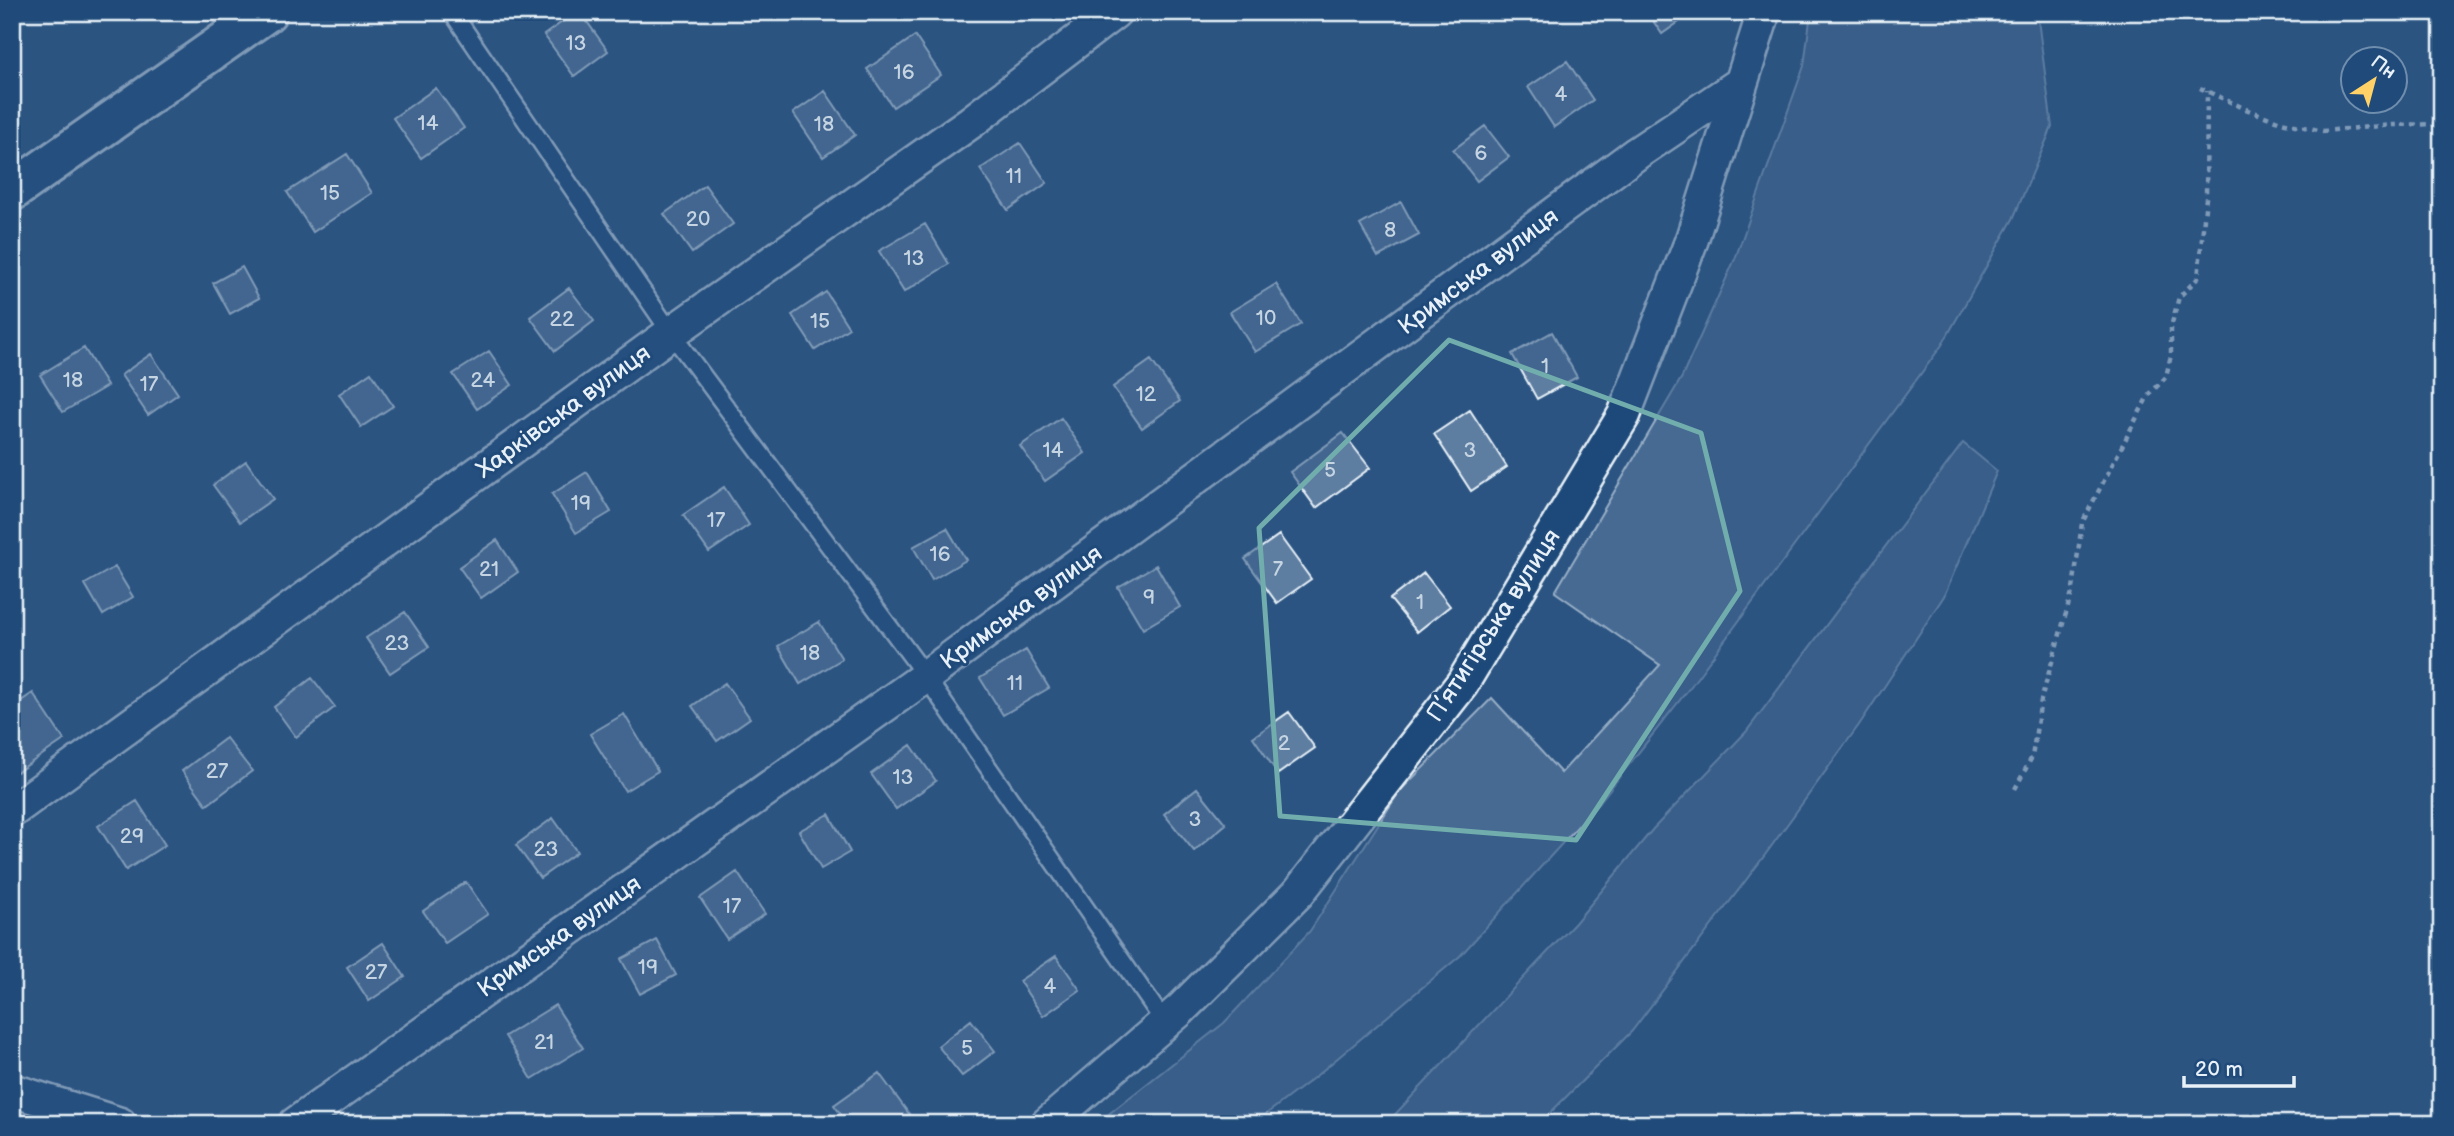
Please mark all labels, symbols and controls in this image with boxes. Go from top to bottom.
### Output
house number: 13 [565,31,587,56]
north arrow [2338,46,2408,116]
text: Пн [2366,51,2400,84]
house number: 16 [894,60,915,85]
house number: 4 [1555,82,1568,107]
house number: 14 [418,111,439,136]
house number: 18 [814,112,834,137]
house number: 6 [1475,141,1488,166]
house number: 11 [1006,164,1022,189]
house number: 15 [320,181,340,206]
street label: Кримська вулиця [1393,202,1564,341]
house number: 20 [686,207,710,232]
house number: 8 [1384,218,1396,243]
house number: 13 [903,246,925,271]
house number: 10 [1256,306,1276,331]
house number: 22 [550,307,575,332]
house number: 15 [810,309,830,334]
street label: Харківська вулиця [471,338,656,484]
house number: 1 [1541,354,1549,379]
house number: 18 [63,368,83,393]
house number: 24 [471,368,496,393]
house number: 17 [140,372,159,397]
house number: 12 [1136,382,1157,407]
house number: 14 [1043,438,1064,463]
house number: 3 [1464,438,1476,463]
house number: 5 [1324,458,1336,483]
house number: 19 [571,491,591,516]
house number: 17 [707,508,726,533]
street label: П’ятигірська вулиця [1420,523,1567,727]
street label: Кримська вулиця [935,539,1108,676]
house number: 16 [930,542,951,567]
house number: 21 [479,557,499,582]
house number: 7 [1273,557,1284,582]
house number: 9 [1143,585,1155,610]
house number: 1 [1416,590,1424,615]
house number: 23 [385,631,409,656]
house number: 18 [800,641,820,666]
house number: 11 [1007,671,1023,696]
house number: 2 [1278,731,1291,756]
house number: 27 [206,759,229,784]
house number: 13 [892,765,914,790]
house number: 3 [1189,807,1201,832]
house number: 29 [120,824,144,849]
house number: 23 [534,837,558,862]
street label: Кримська вулиця [472,869,647,1004]
house number: 17 [723,894,742,919]
house number: 19 [638,955,658,980]
house number: 27 [365,960,388,985]
house number: 4 [1044,974,1057,999]
house number: 21 [534,1030,554,1055]
house number: 5 [961,1036,973,1061]
scale bar [2184,1045,2295,1089]
text: 20 m [2195,1057,2243,1082]

